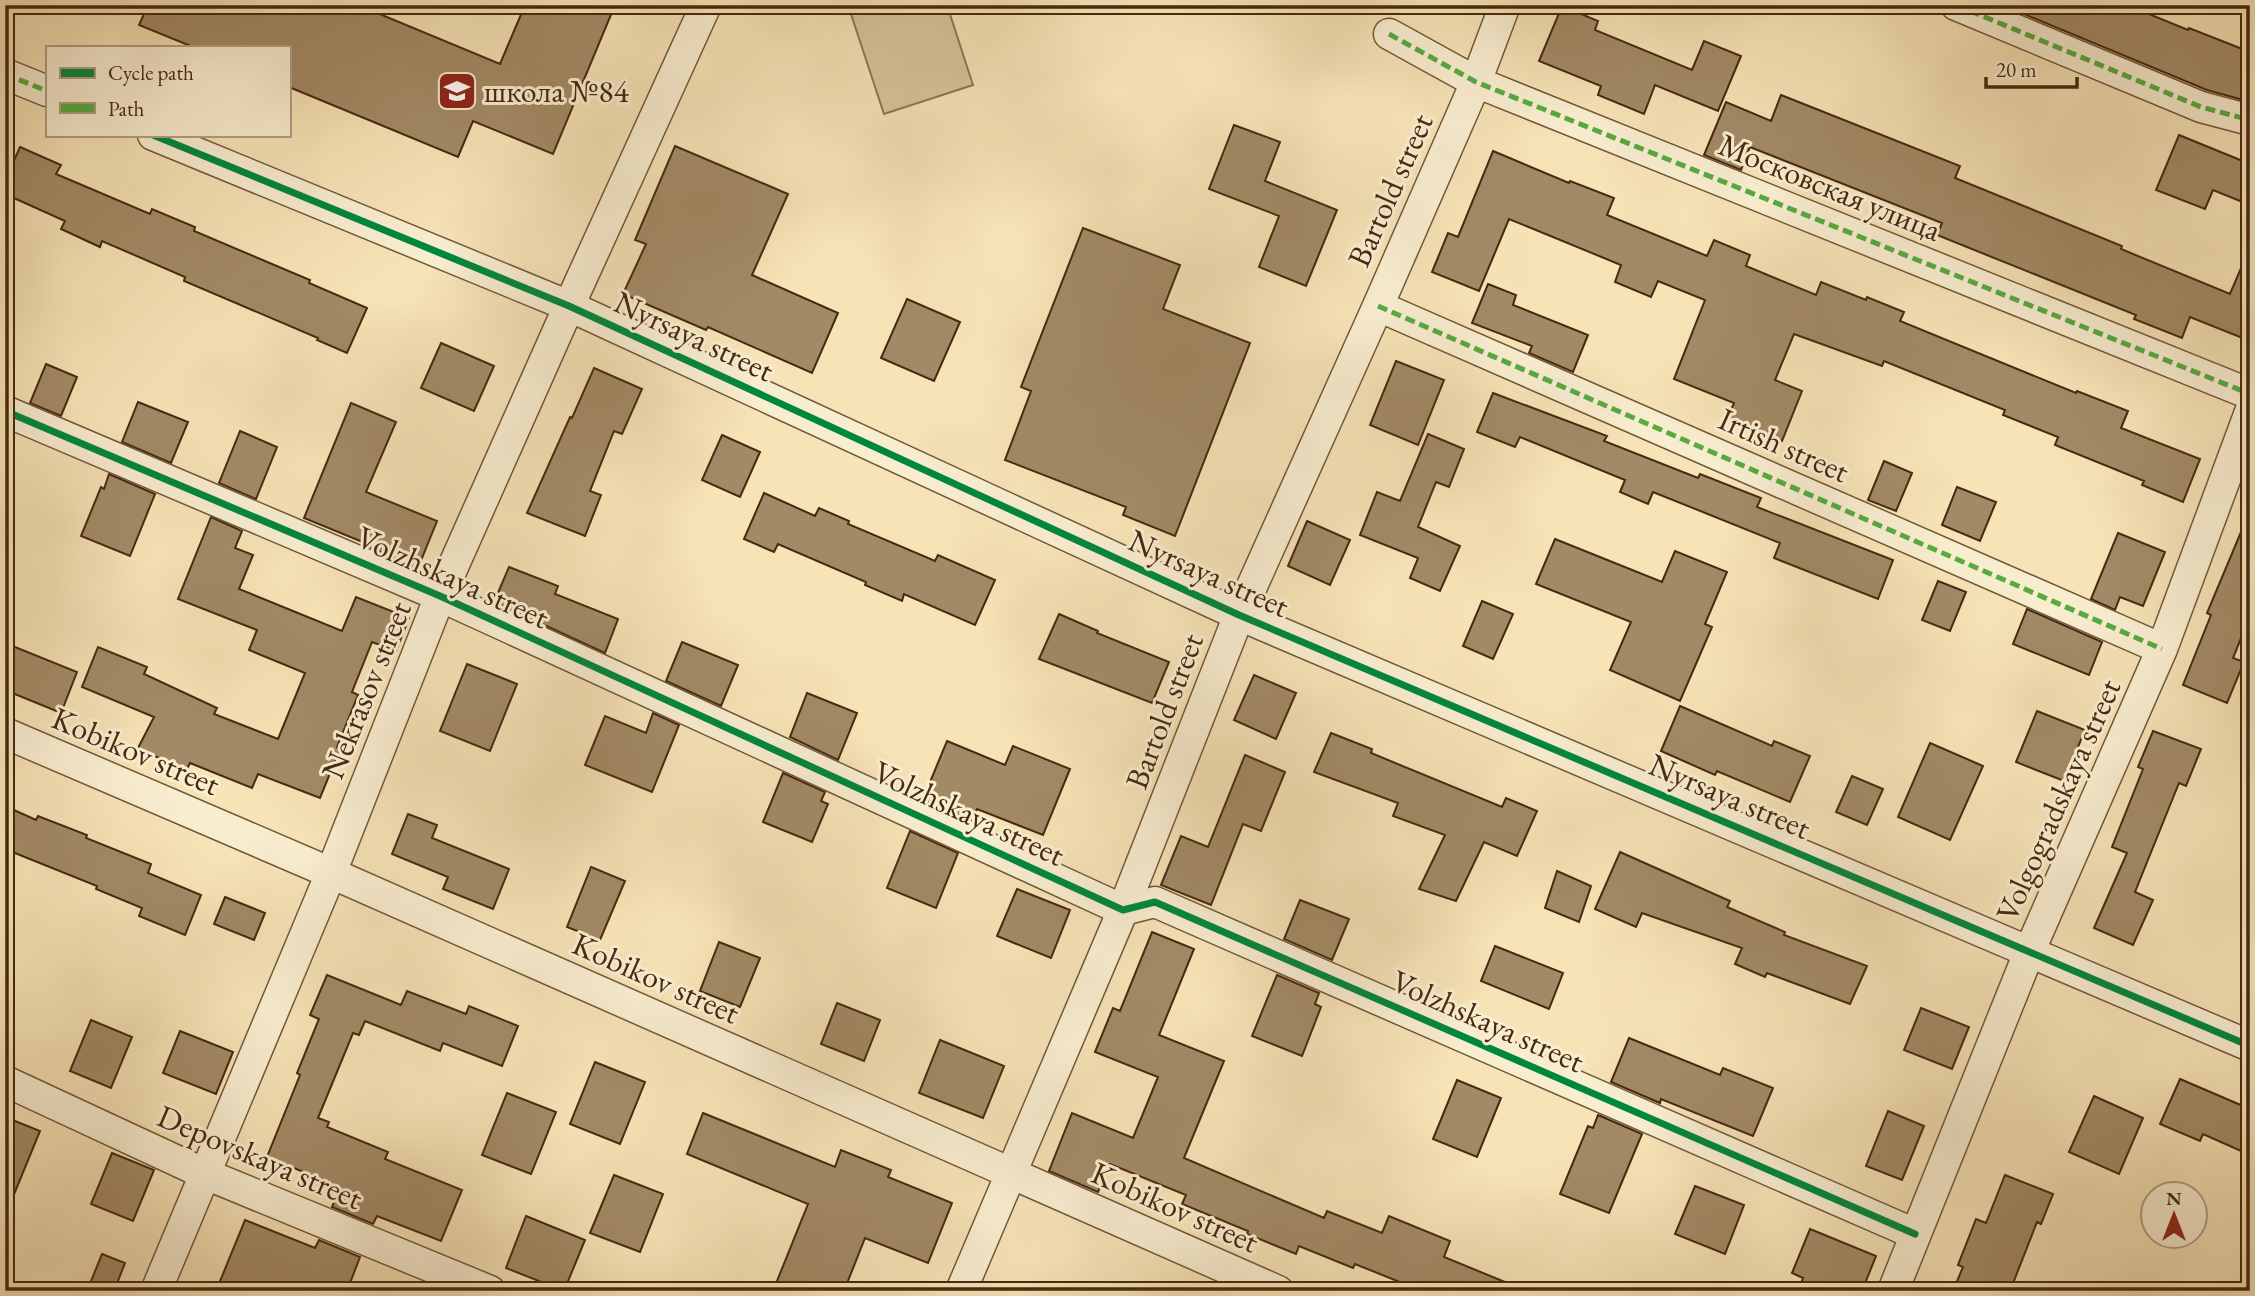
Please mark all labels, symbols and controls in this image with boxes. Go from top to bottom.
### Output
legend [46,46,290,136]
scale bar [1986,46,2076,90]
text: 20 m [1996,56,2037,83]
text: Cycle path [108,59,194,86]
school or university icon: школа №84 [436,70,478,112]
place label: школа №84 [484,70,630,112]
text: Path [108,95,145,122]
street label: Bartold street [1338,107,1442,273]
street label: Московская улица [1713,123,1948,251]
street label: Nyrsaya street [608,281,780,391]
street label: Irtish street [1712,398,1856,492]
street label: Volzhskaya street [350,516,556,638]
street label: Nyrsaya street [1122,519,1296,627]
street label: Nekrasov street [311,595,421,785]
street label: Bartold street [1115,627,1213,795]
street label: Volgogradskaya street [1986,672,2130,928]
street label: Kobikov street [46,697,226,805]
street label: Nyrsaya street [1643,743,1817,849]
street label: Volzhskaya street [867,750,1071,876]
street label: Kobikov street [566,923,746,1033]
street label: Volzhskaya street [1385,960,1591,1082]
street label: Depovskaya street [151,1095,369,1219]
street label: Kobikov street [1085,1152,1265,1262]
north arrow [2140,1180,2210,1250]
text: N [2166,1186,2182,1211]

